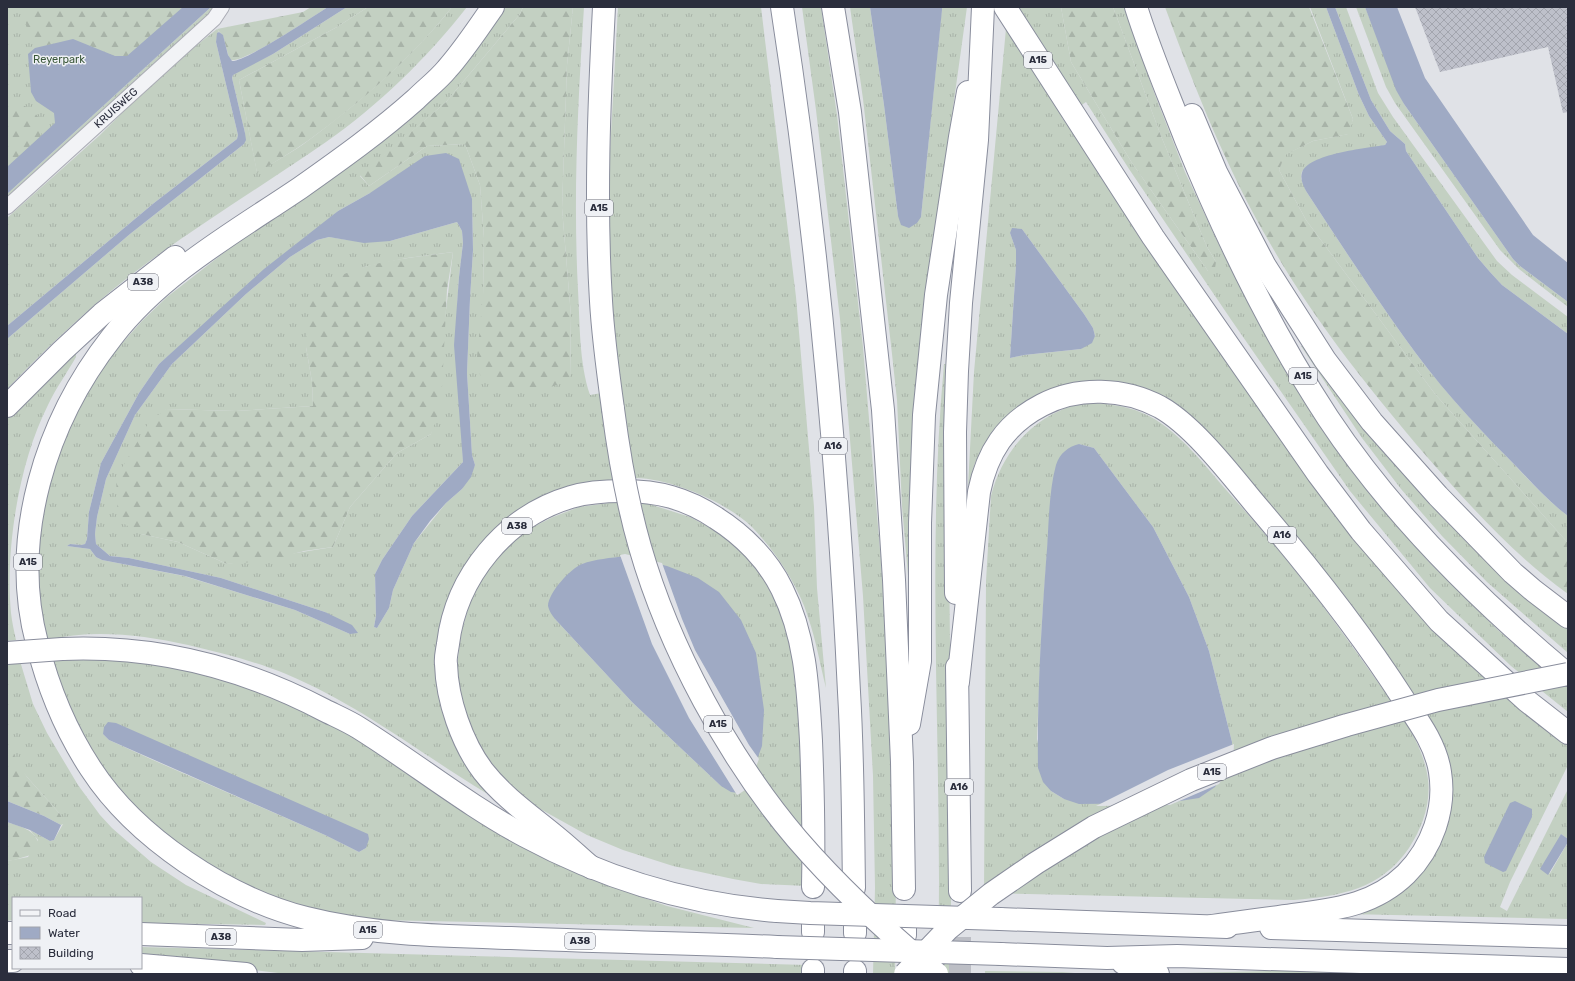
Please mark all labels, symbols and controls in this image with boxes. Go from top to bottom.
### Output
road number: A15 [1024,52,1052,68]
park label: Reyerpark [33,53,85,66]
street label: KRUISWEG [92,85,140,131]
road number: A15 [585,200,613,216]
road number: A38 [128,274,158,290]
road number: A15 [1289,368,1317,384]
road number: A16 [819,438,847,454]
road number: A38 [502,518,532,534]
road number: A16 [1268,527,1296,543]
road number: A15 [14,554,42,570]
road number: A15 [704,716,732,732]
road number: A15 [1198,764,1226,780]
road number: A16 [945,779,973,795]
legend [12,897,142,969]
text: Road [48,906,76,920]
road number: A15 [354,922,382,938]
text: Water [48,926,80,940]
road number: A38 [206,929,236,945]
road number: A38 [565,933,595,949]
text: Building [48,946,94,960]

